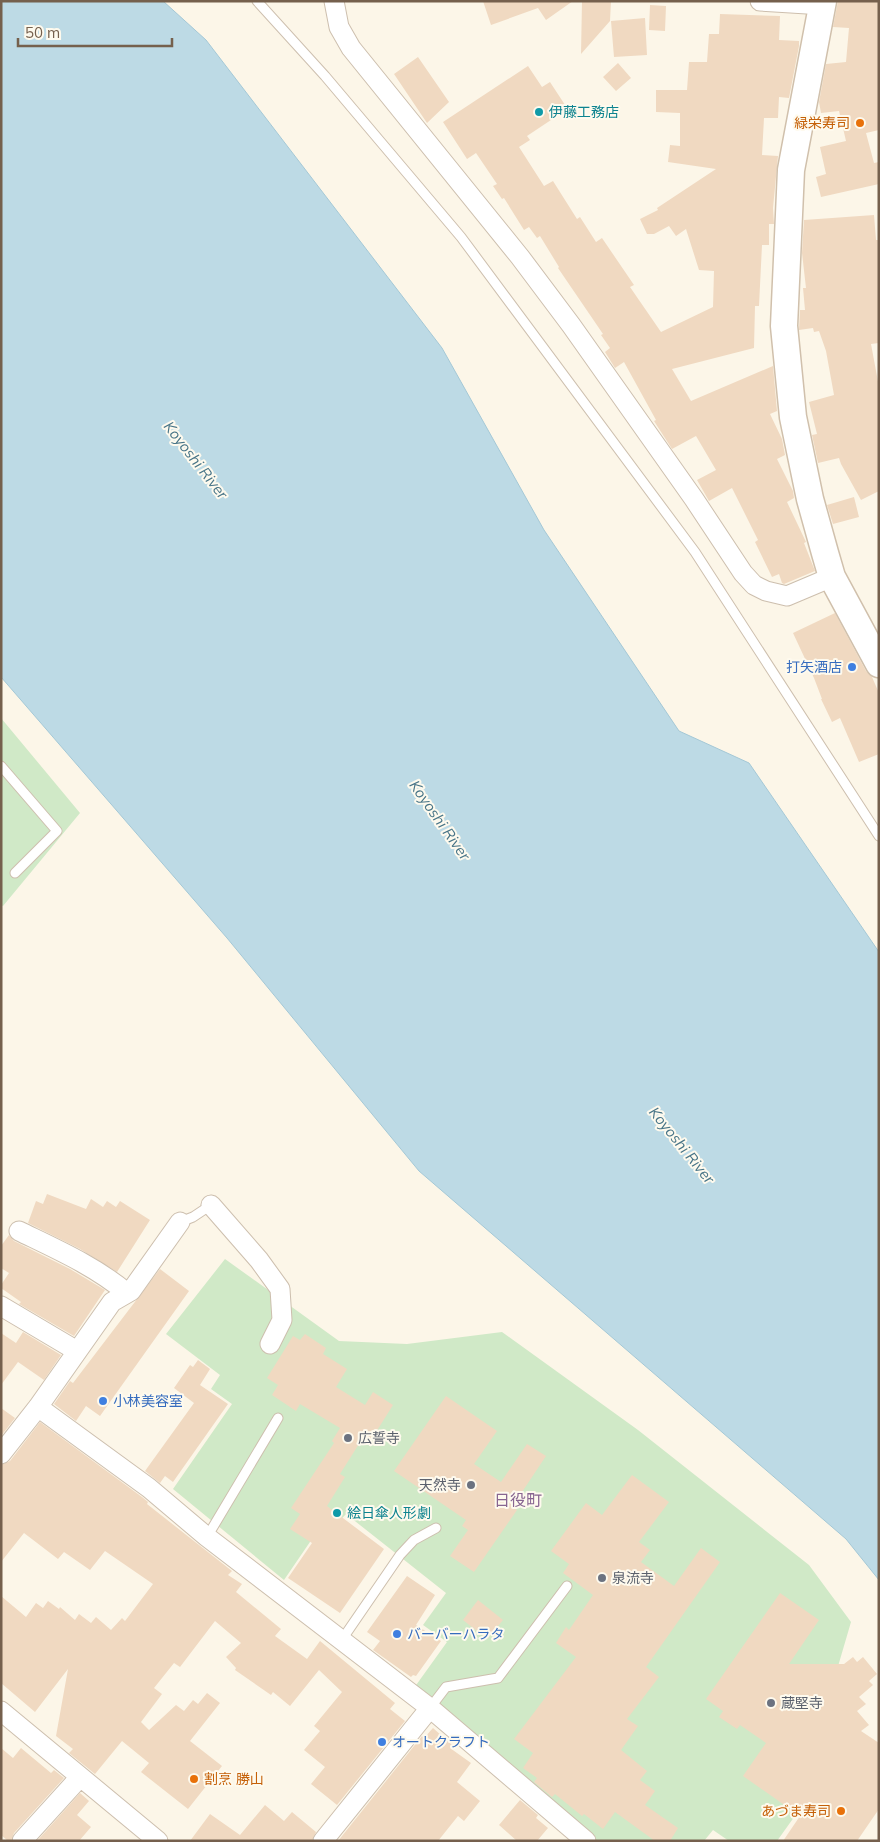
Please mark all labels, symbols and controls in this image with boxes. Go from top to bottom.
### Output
scale bar [18,15,171,47]
text: 50 m [25,23,60,42]
place label: 伊藤工務店 [549,103,619,121]
marker: 伊藤工務店 [533,106,545,118]
place label: 緑栄寿司 [794,114,850,132]
marker: 緑栄寿司 [854,117,866,129]
water label: Koyoshi River [160,417,233,503]
place label: 打矢酒店 [786,658,842,676]
marker: 打矢酒店 [846,661,858,673]
water label: Koyoshi River [405,776,475,864]
water label: Koyoshi River [645,1103,719,1188]
place label: 小林美容室 [113,1392,183,1410]
marker: 小林美容室 [97,1395,109,1407]
place label: 広誓寺 [358,1429,400,1447]
marker: 広誓寺 [342,1432,354,1444]
place label: 天然寺 [419,1476,461,1494]
marker: 天然寺 [465,1479,477,1491]
district label: 日役町 [494,1490,542,1510]
place label: 絵日傘人形劇 [347,1504,431,1522]
marker: 絵日傘人形劇 [331,1507,343,1519]
place label: 泉流寺 [612,1569,654,1587]
marker: 泉流寺 [596,1572,608,1584]
place label: バーバーハラタ [407,1625,505,1643]
marker: バーバーハラタ [391,1628,403,1640]
place label: 蔵堅寺 [781,1694,823,1712]
marker: 蔵堅寺 [765,1697,777,1709]
place label: オートクラフト [392,1733,490,1751]
marker: オートクラフト [376,1736,388,1748]
place label: 割烹 勝山 [204,1770,264,1788]
marker: 割烹 勝山 [188,1773,200,1785]
place label: あづま寿司 [761,1802,831,1820]
marker: あづま寿司 [835,1805,847,1817]

